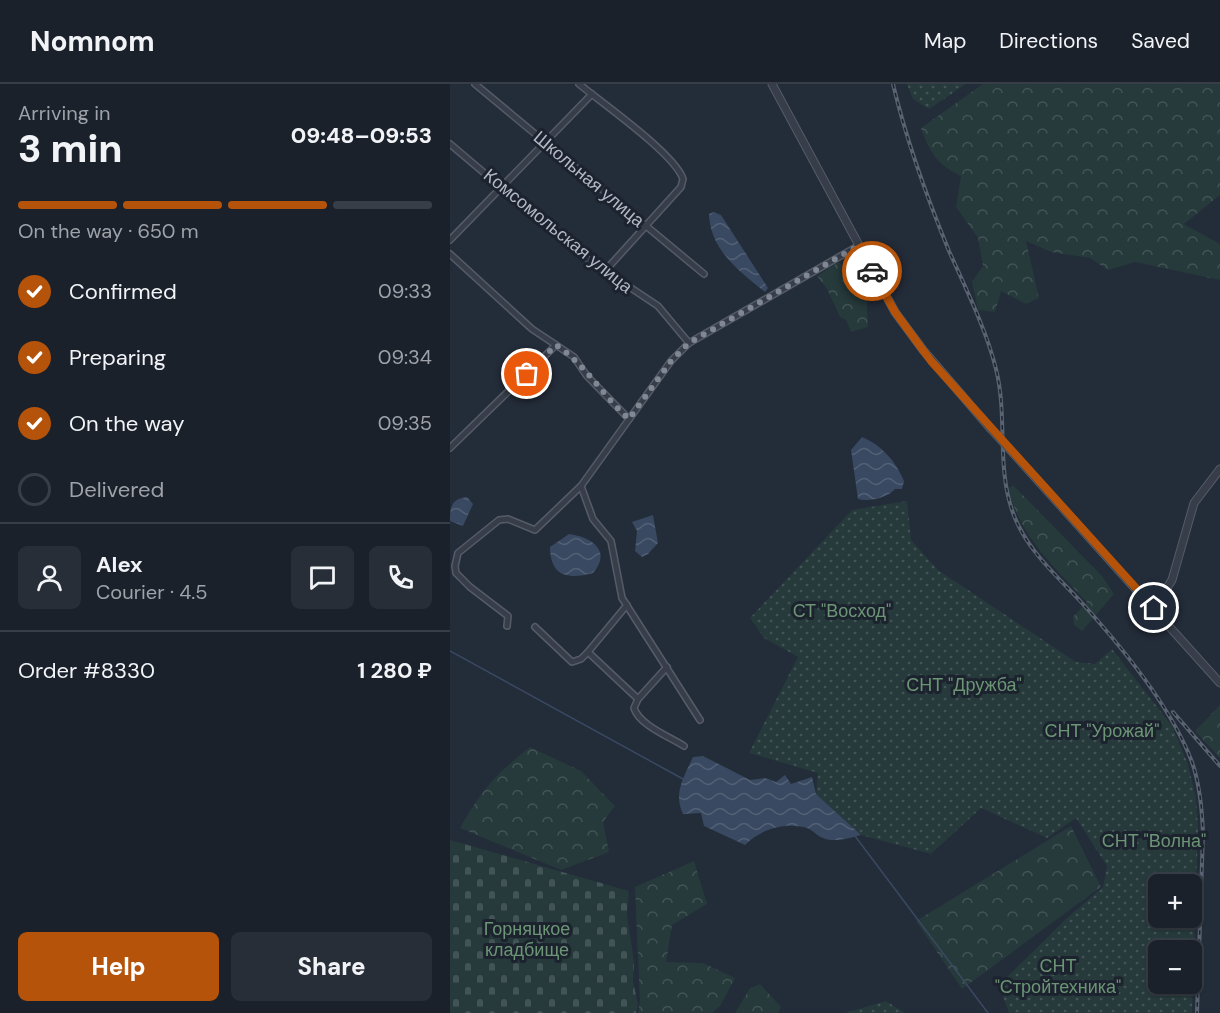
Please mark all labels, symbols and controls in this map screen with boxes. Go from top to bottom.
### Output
text: Nomnom [30,23,155,60]
text: Map [924,27,966,55]
text: Directions [999,27,1098,55]
text: Saved [1131,27,1190,55]
text: Arriving in [18,100,110,126]
text: 09:48–09:53 [291,121,432,150]
text: 3 min [18,123,123,174]
street label: Школьная улица [528,125,650,233]
street label: Комсомольская улица [478,163,638,299]
text: On the way · 650 m [18,218,199,244]
courier [842,241,902,301]
icon: car [856,255,889,288]
icon: check [18,275,51,308]
text: Confirmed [69,277,177,306]
text: 09:33 [378,278,432,304]
icon: check [18,341,51,374]
text: Preparing [69,343,166,372]
text: 09:34 [378,344,432,370]
pin [501,348,552,399]
icon: bag [510,357,543,390]
icon: check [18,407,51,440]
text: On the way [69,409,184,438]
text: 09:35 [378,410,432,436]
text: Delivered [69,475,164,504]
button: person [18,546,81,609]
button: chat [291,546,354,609]
button: phone [369,546,432,609]
text: Alex [96,550,143,579]
text: Courier · 4.5 [96,579,208,605]
pin [1128,582,1179,633]
icon: home [1137,591,1170,624]
park label: СТ "Восход" [793,599,891,623]
text: Order #8330 [18,656,155,685]
text: 1 280 ₽ [357,656,432,685]
park label: СНТ "Дружба" [906,673,1022,697]
park label: СНТ "Урожай" [1045,719,1159,743]
park label: СНТ "Волна" [1102,829,1206,853]
map controls [1148,874,1202,994]
button: + [1148,874,1202,928]
park label: Горняцкое кладбище [484,917,570,962]
button: Help [18,932,219,1001]
button: Share [231,932,432,1001]
button: − [1148,940,1202,994]
park label: СНТ "Стройтехника" [995,954,1121,999]

